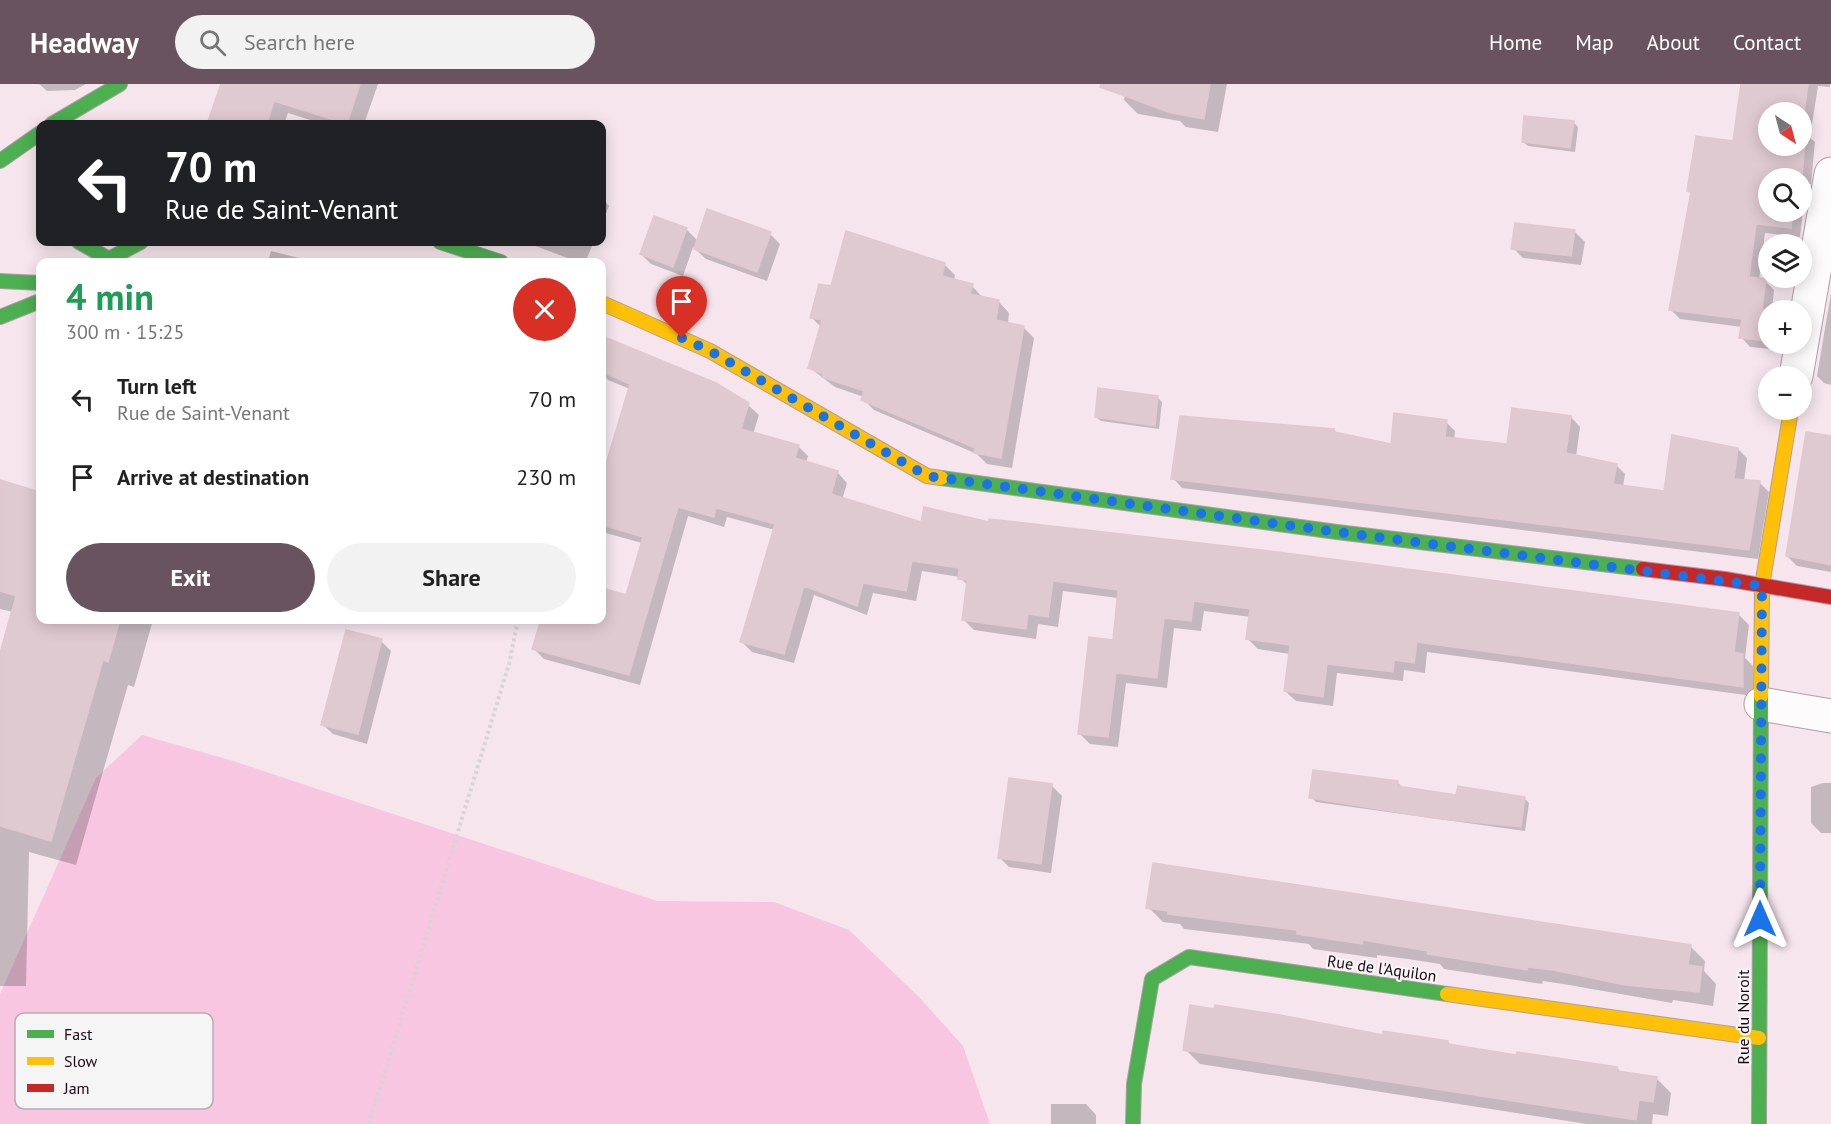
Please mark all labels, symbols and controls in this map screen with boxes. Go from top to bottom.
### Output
search box [175,15,595,69]
text: Headway [30,24,139,61]
icon: search [196,26,229,59]
text: Search here [244,28,355,56]
text: Home [1489,29,1542,56]
text: Map [1575,29,1614,56]
text: About [1647,29,1700,56]
text: Contact [1733,29,1801,56]
north arrow [1758,102,1812,156]
map controls [1758,102,1812,420]
text: 70 m [165,139,257,194]
icon: left [66,144,144,222]
button: search [1758,168,1812,222]
text: Rue de Saint-Venant [165,192,398,226]
button: layers [1758,234,1812,288]
text: 4 min [66,273,154,320]
pin [656,276,707,338]
button: close [513,278,576,341]
icon: arrive [665,285,698,318]
button: + [1758,300,1812,354]
text: 300 m · 15:25 [66,319,184,345]
button: − [1758,366,1812,420]
text: Turn left [117,372,197,400]
icon: left [66,383,99,416]
text: 70 m [528,385,576,413]
text: Rue de Saint-Venant [117,400,290,426]
icon: arrive [66,461,99,494]
text: Arrive at destination [117,463,309,491]
text: 230 m [516,463,576,491]
button: Exit [66,543,315,612]
button: Share [327,543,576,612]
position arrow [1728,887,1792,951]
street label: Rue de l'Aquilon [1326,950,1438,986]
street label: Rue du Noroit [1733,969,1753,1064]
legend [15,1013,213,1109]
text: Fast [64,1024,93,1044]
text: Slow [64,1051,98,1071]
text: Jam [63,1078,90,1098]

